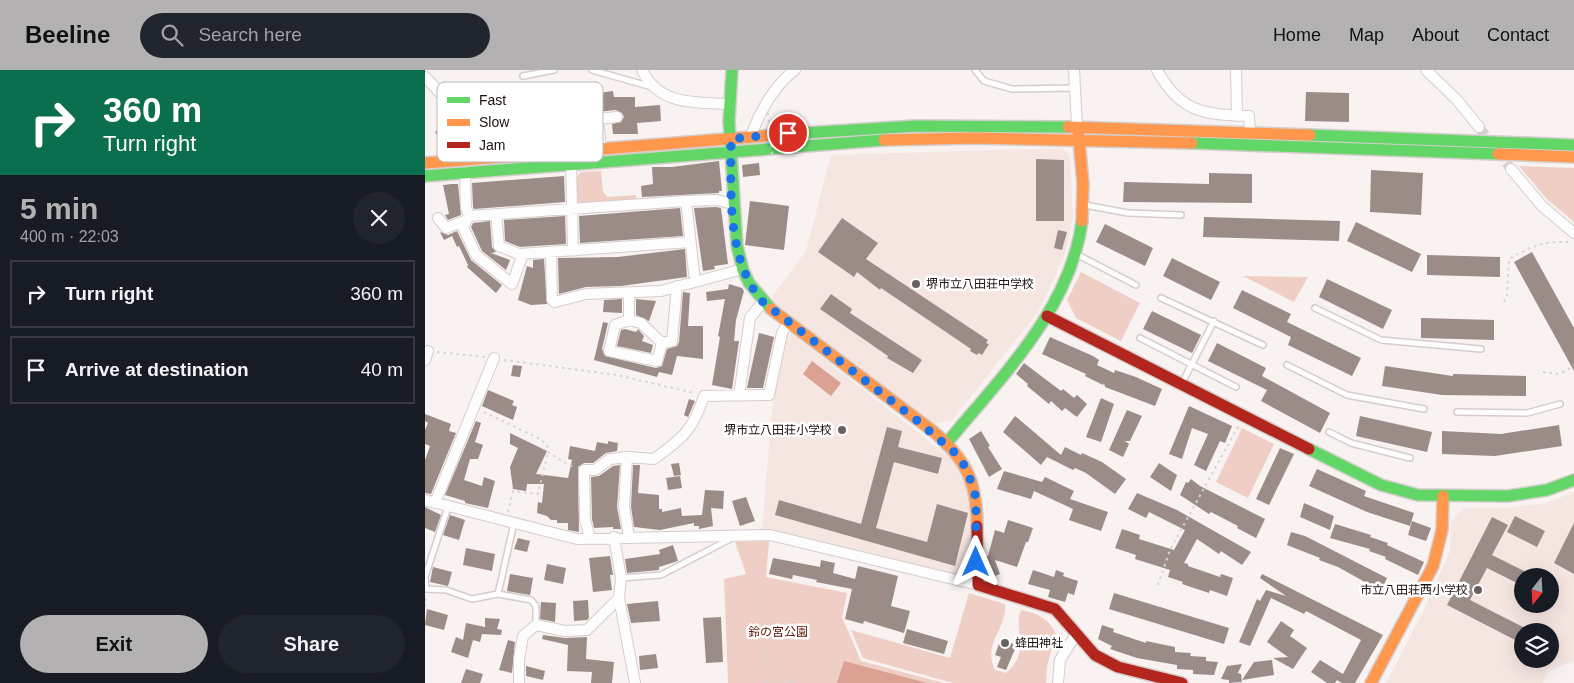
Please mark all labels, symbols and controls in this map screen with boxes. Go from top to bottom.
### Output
search box [140,13,490,58]
text: Beeline [25,21,110,48]
icon: search [158,21,186,49]
text: Search here [198,24,302,45]
text: Home [1273,25,1321,45]
text: Map [1349,25,1384,45]
text: About [1412,25,1459,45]
text: Contact [1487,25,1549,45]
legend [437,82,603,162]
icon: right [20,90,85,155]
text: 360 m [103,90,202,129]
text: Fast [479,92,506,108]
pin [767,112,809,154]
text: Slow [479,114,510,130]
icon: arrive [774,119,802,147]
text: Turn right [103,131,196,156]
text: Jam [479,137,505,153]
text: 5 min [20,192,98,225]
button: close [353,192,405,244]
text: 400 m · 22:03 [20,228,119,245]
place label: 堺市立八田荘中学校 [926,277,1034,291]
marker: 堺市立八田荘中学校 [910,278,922,290]
icon: right [22,280,50,308]
text: Turn right [65,283,153,304]
text: 360 m [350,283,403,304]
icon: arrive [22,356,50,384]
text: Arrive at destination [65,359,249,380]
text: 40 m [361,359,403,380]
place label: 堺市立八田荘小学校 [724,423,832,437]
marker: 堺市立八田荘小学校 [836,424,848,436]
position arrow [949,535,1001,587]
north arrow [1514,568,1559,612]
map controls [1514,568,1559,668]
place label: 市立八田荘西小学校 [1360,583,1468,597]
marker: 市立八田荘西小学校 [1472,584,1484,596]
button: Exit [20,615,208,673]
button: Share [218,615,405,673]
button: layers [1514,623,1559,668]
park label: 鈴の宮公園 [748,625,808,639]
place label: 蜂田神社 [1015,636,1063,650]
marker: 蜂田神社 [999,637,1011,649]

